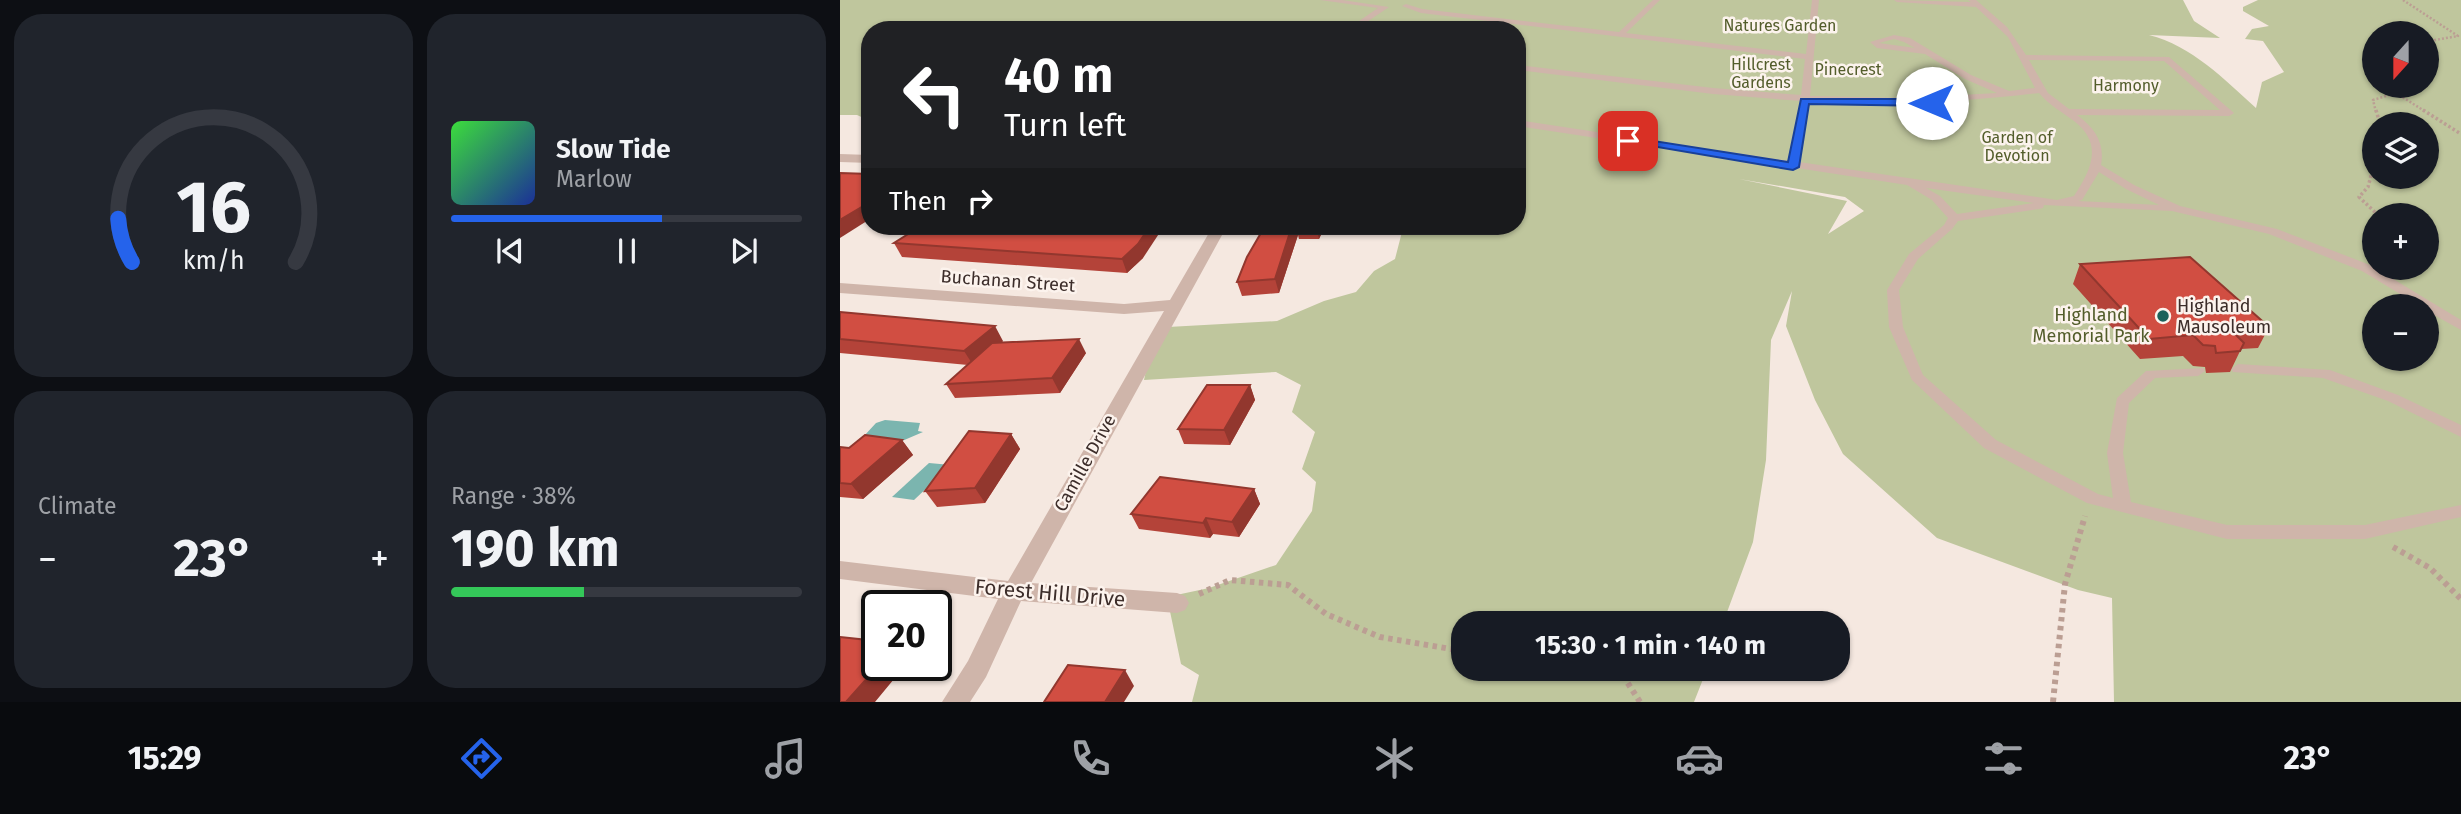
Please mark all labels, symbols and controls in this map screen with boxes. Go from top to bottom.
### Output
park label: Natures Garden [1723,16,1837,35]
north arrow [2362,21,2440,98]
map controls [2362,21,2439,371]
text: 40 m [1004,46,1113,105]
icon: left [889,49,980,140]
park label: Hillcrest Gardens [1731,55,1791,92]
park label: Pinecrest [1814,60,1882,79]
position arrow [1895,66,1969,140]
park label: Harmony [2093,76,2159,95]
text: Turn left [1004,106,1126,144]
pin [1598,111,1658,171]
button: layers [2362,112,2439,189]
icon: arrive [1609,122,1647,160]
park label: Garden of Devotion [1981,128,2054,165]
text: Slow Tide [556,134,671,165]
text: 16 [176,164,251,251]
text: Marlow [556,165,632,193]
icon: right [961,182,999,220]
text: Then [889,186,947,217]
button: + [2362,203,2439,280]
icon: previous [491,232,529,270]
icon: pause [608,232,646,270]
icon: next [725,232,763,270]
text: km/h [183,246,244,276]
street label: Buchanan Street [940,265,1077,297]
button: − [2362,294,2439,371]
place label: Highland Mausoleum [2177,295,2271,338]
park label: Highland Memorial Park [2033,304,2150,347]
marker: Highland Mausoleum [2155,308,2171,324]
street label: Camille Drive [1049,411,1121,515]
text: Range · 38% [451,482,576,510]
text: Climate [38,492,117,520]
text: 190 km [451,517,620,580]
text: 23° [173,527,254,590]
text: − [38,536,57,582]
text: + [370,536,389,582]
street label: Forest Hill Drive [974,573,1126,613]
speed limit sign: 20 [861,590,952,681]
text: 15:30 · 1 min · 140 m [1535,630,1766,661]
icon: directions [457,734,506,783]
icon: music [761,734,810,783]
icon: phone [1066,734,1115,783]
icon: climate [1370,734,1419,783]
icon: car [1675,734,1724,783]
icon: filters [1979,734,2028,783]
text: 15:29 [128,739,202,777]
text: 23° [2283,739,2333,777]

